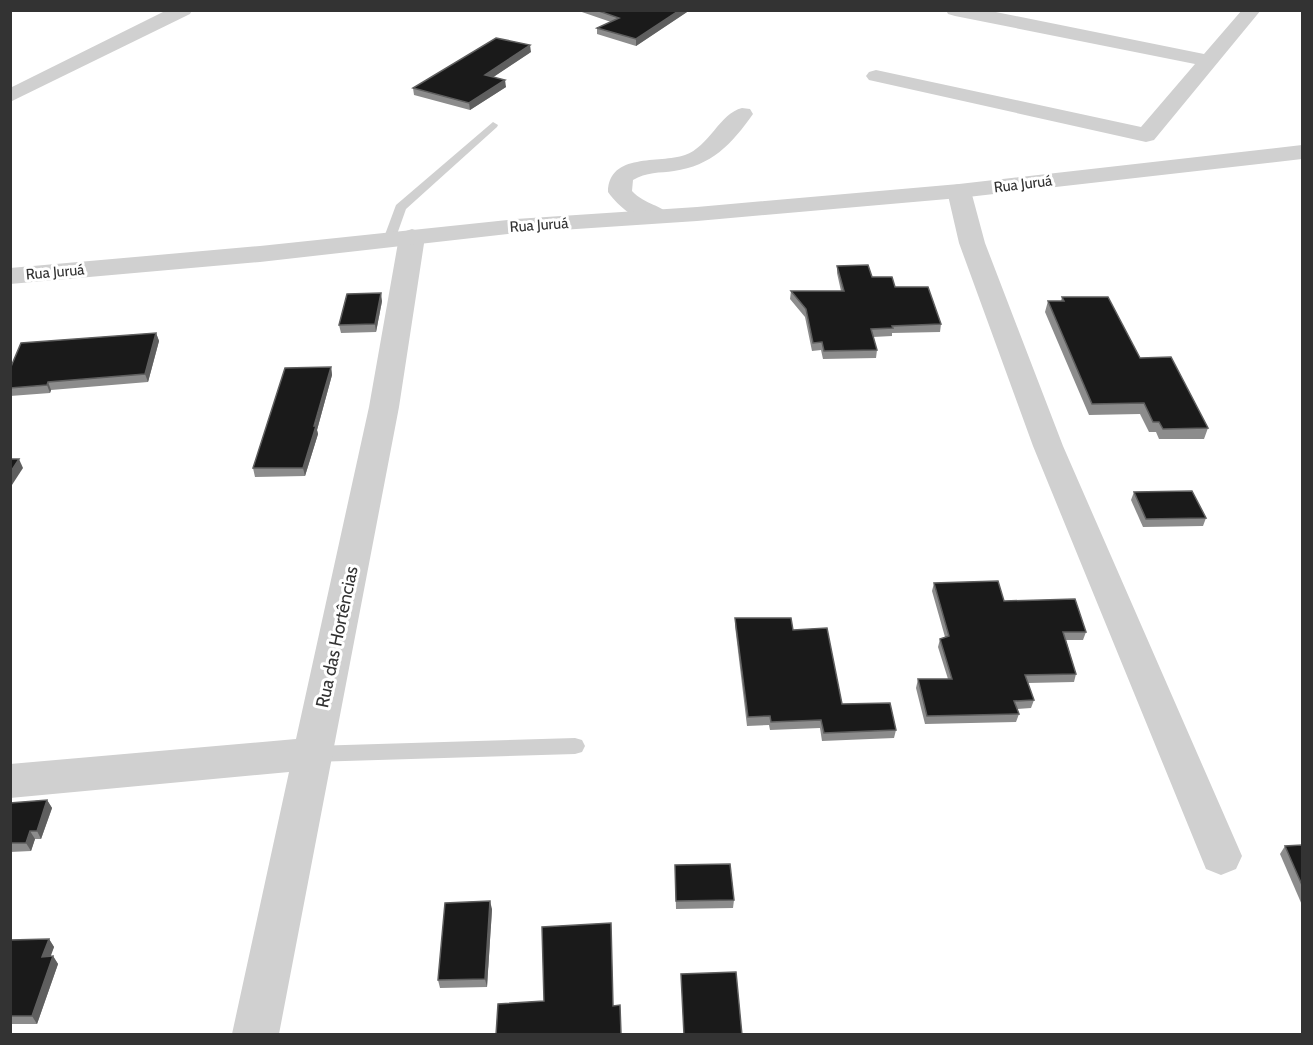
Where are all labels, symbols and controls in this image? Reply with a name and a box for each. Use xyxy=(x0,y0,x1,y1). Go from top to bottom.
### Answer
street label: Rua Juruá xyxy=(993,171,1054,197)
street label: Rua Juruá xyxy=(509,214,570,236)
street label: Rua Juruá xyxy=(25,260,86,284)
street label: Rua das Hortências xyxy=(311,564,363,710)

